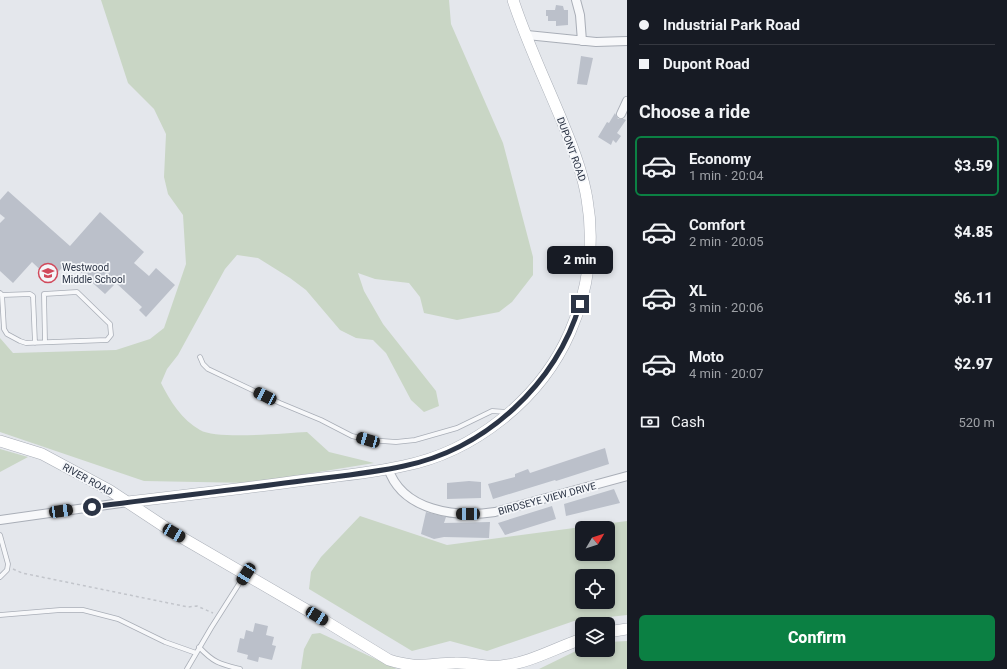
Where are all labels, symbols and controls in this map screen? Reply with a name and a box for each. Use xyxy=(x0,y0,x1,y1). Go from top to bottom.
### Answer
text: Industrial Park Road xyxy=(663,16,800,34)
text: Dupont Road xyxy=(663,55,750,73)
text: Choose a ride xyxy=(639,101,750,122)
street label: DUPONT ROAD xyxy=(555,116,588,183)
icon: car xyxy=(641,148,677,184)
text: Economy xyxy=(689,150,751,168)
text: $3.59 xyxy=(954,157,993,175)
text: 1 min · 20:04 xyxy=(689,168,764,183)
icon: car xyxy=(641,214,677,250)
text: Comfort xyxy=(689,216,745,234)
text: $4.85 xyxy=(954,223,993,241)
text: 2 min · 20:05 xyxy=(689,234,764,249)
callout: 2 min xyxy=(547,246,613,274)
text: 2 min xyxy=(564,252,596,267)
school or university icon: Westwood Middle School xyxy=(37,262,59,284)
place label: Westwood Middle School xyxy=(62,262,125,285)
icon: car xyxy=(641,280,677,316)
text: XL xyxy=(689,282,707,300)
text: $6.11 xyxy=(954,289,993,307)
route end xyxy=(571,295,589,313)
text: 3 min · 20:06 xyxy=(689,300,764,315)
icon: car xyxy=(641,346,677,382)
text: Moto xyxy=(689,348,724,366)
text: $2.97 xyxy=(954,355,993,373)
text: 4 min · 20:07 xyxy=(689,366,764,381)
car xyxy=(252,385,278,407)
icon: cash xyxy=(639,411,661,433)
text: Cash xyxy=(671,413,705,431)
text: 520 m xyxy=(958,415,995,430)
car xyxy=(355,431,381,449)
street label: RIVER ROAD xyxy=(61,461,115,498)
street label: BIRDSEYE VIEW DRIVE xyxy=(497,480,598,517)
route start xyxy=(83,498,101,516)
car xyxy=(48,503,74,519)
car xyxy=(456,508,480,520)
north arrow xyxy=(575,521,615,561)
map controls xyxy=(575,521,615,657)
car xyxy=(161,522,187,544)
car xyxy=(234,561,258,587)
button: locate xyxy=(575,569,615,609)
car xyxy=(304,605,330,627)
button: Confirm xyxy=(639,615,995,661)
button: layers xyxy=(575,617,615,657)

